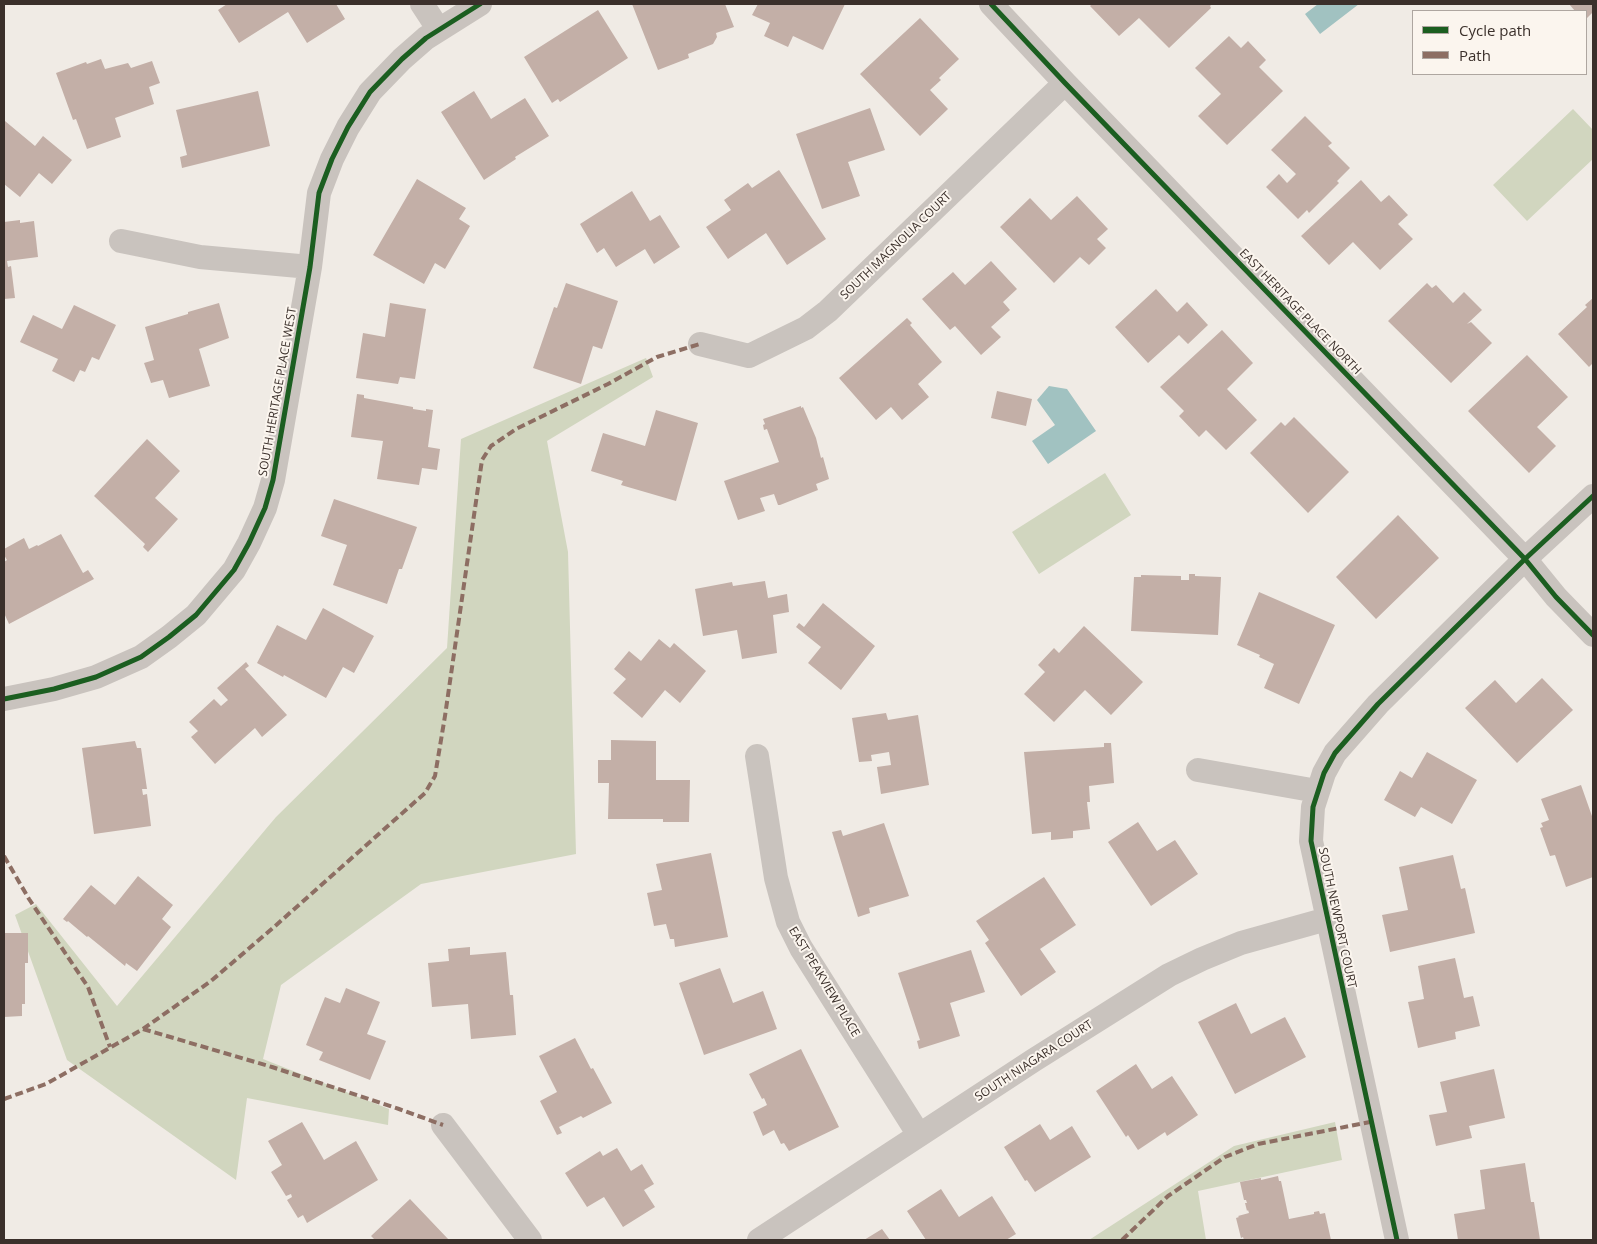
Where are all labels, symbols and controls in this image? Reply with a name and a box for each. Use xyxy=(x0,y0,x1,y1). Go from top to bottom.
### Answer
legend xyxy=(1412,10,1587,75)
text: Cycle path xyxy=(1459,20,1531,40)
text: Path xyxy=(1459,45,1491,65)
street label: SOUTH MAGNOLIA COURT xyxy=(838,189,954,303)
street label: EAST HERITAGE PLACE NORTH xyxy=(1236,246,1364,378)
street label: SOUTH HERITAGE PLACE WEST xyxy=(256,306,300,478)
street label: SOUTH NEWPORT COURT xyxy=(1315,846,1359,990)
street label: EAST PEAKVIEW PLACE xyxy=(785,924,863,1040)
street label: SOUTH NIAGARA COURT xyxy=(973,1018,1095,1104)

